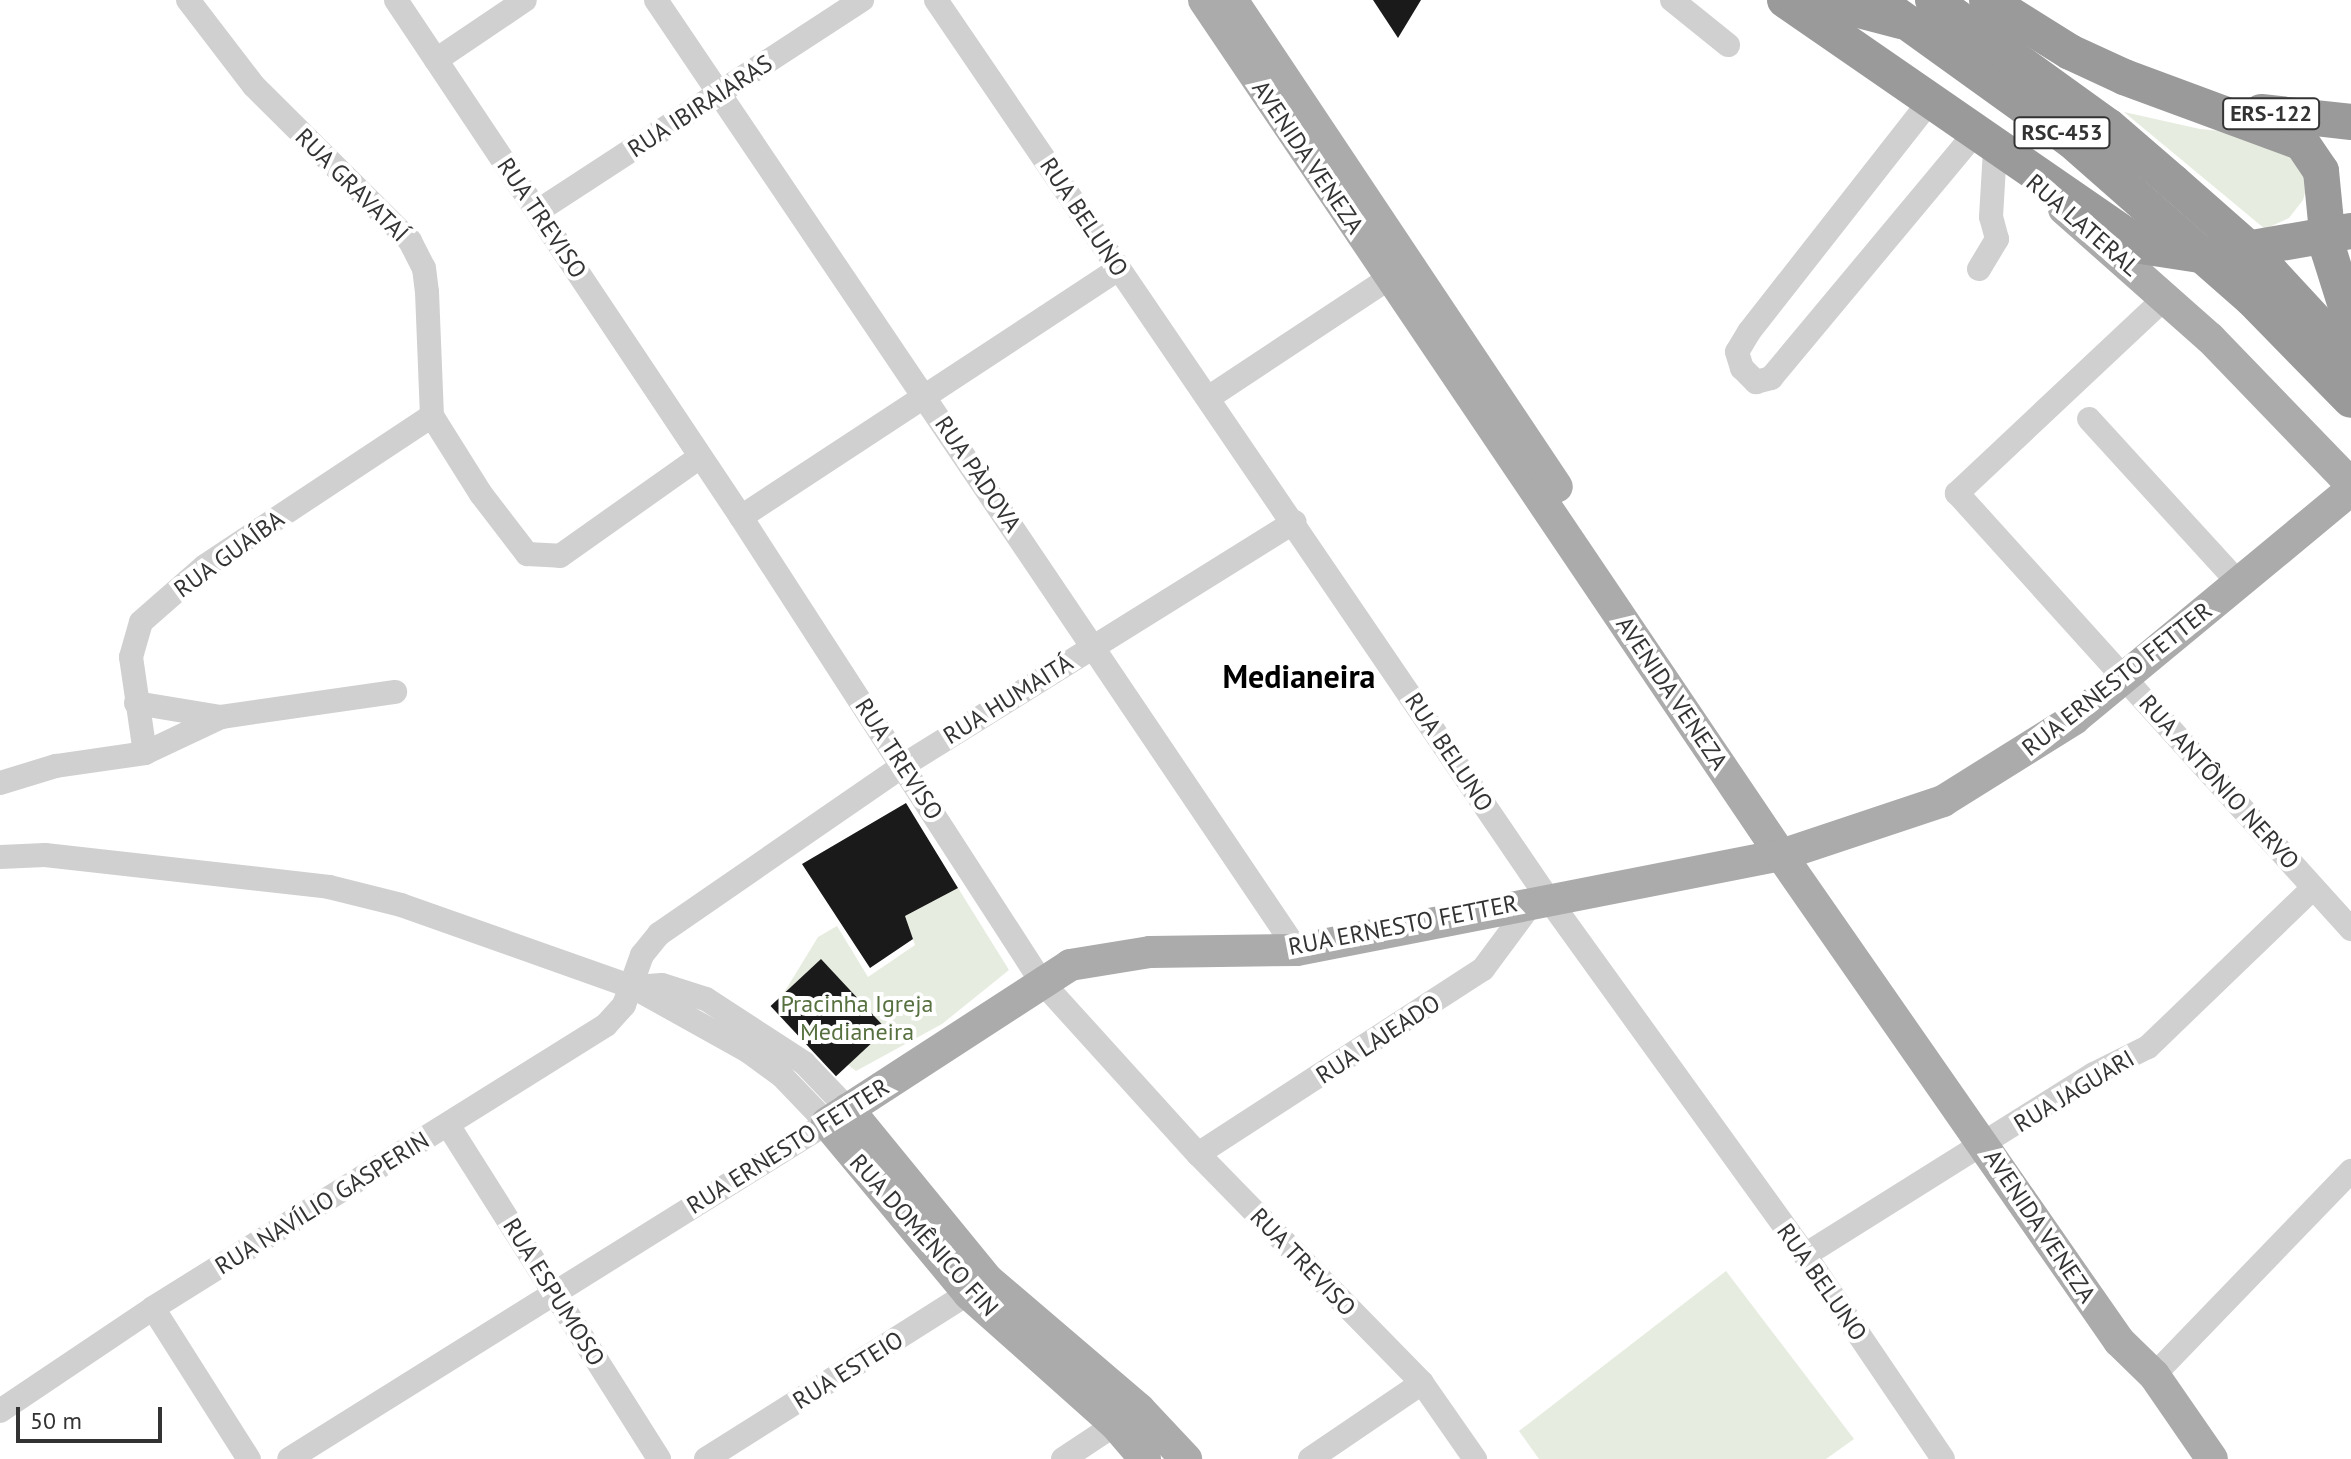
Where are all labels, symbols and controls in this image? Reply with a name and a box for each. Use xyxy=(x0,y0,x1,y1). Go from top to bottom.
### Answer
street label: RUA IBIRAIARAS xyxy=(622,48,778,164)
street label: AVENIDA VENEZA xyxy=(1246,74,1370,240)
road number: ERS-122 xyxy=(2221,96,2321,132)
road number: RSC-453 xyxy=(2012,115,2112,151)
street label: RUA GRAVATAÍ xyxy=(289,122,415,248)
street label: RUA TREVISO xyxy=(491,152,593,284)
street label: RUA BELUNO xyxy=(1034,152,1134,282)
street label: RUA LATERAL xyxy=(2020,168,2146,282)
street label: RUA PÀDOVA xyxy=(928,410,1028,538)
street label: RUA GUAÍBA xyxy=(168,504,290,604)
street label: RUA ERNESTO FETTER xyxy=(2016,596,2218,762)
street label: AVENIDA VENEZA xyxy=(1610,610,1734,776)
street label: RUA HUMAITÁ xyxy=(938,648,1078,750)
district label: Medianeira xyxy=(1223,657,1375,695)
street label: RUA BELUNO xyxy=(1399,687,1499,817)
street label: RUA ANTÔNIO NERVO xyxy=(2132,688,2306,876)
street label: RUA TREVISO xyxy=(849,692,949,826)
street label: RUA ERNESTO FETTER xyxy=(1285,889,1521,961)
street label: RUA LAJEADO xyxy=(1310,988,1446,1090)
park label: Pracinha Igreja Medianeira xyxy=(781,990,933,1046)
street label: RUA JAGUARI xyxy=(2008,1044,2140,1138)
street label: RUA ERNESTO FETTER xyxy=(681,1072,895,1220)
street label: RUA NAVÍLIO GASPERIN xyxy=(209,1125,435,1281)
street label: AVENIDA VENEZA xyxy=(1978,1143,2102,1309)
street label: RUA DOMÊNICO FIN xyxy=(843,1148,1005,1322)
street label: RUA TREVISO xyxy=(1244,1201,1362,1323)
street label: RUA ESPUMOSO xyxy=(497,1212,611,1372)
street label: RUA BELUNO xyxy=(1771,1217,1873,1347)
street label: RUA ESTEIO xyxy=(787,1325,909,1415)
scale bar xyxy=(20,1391,166,1441)
text: 50 m xyxy=(30,1405,82,1436)

